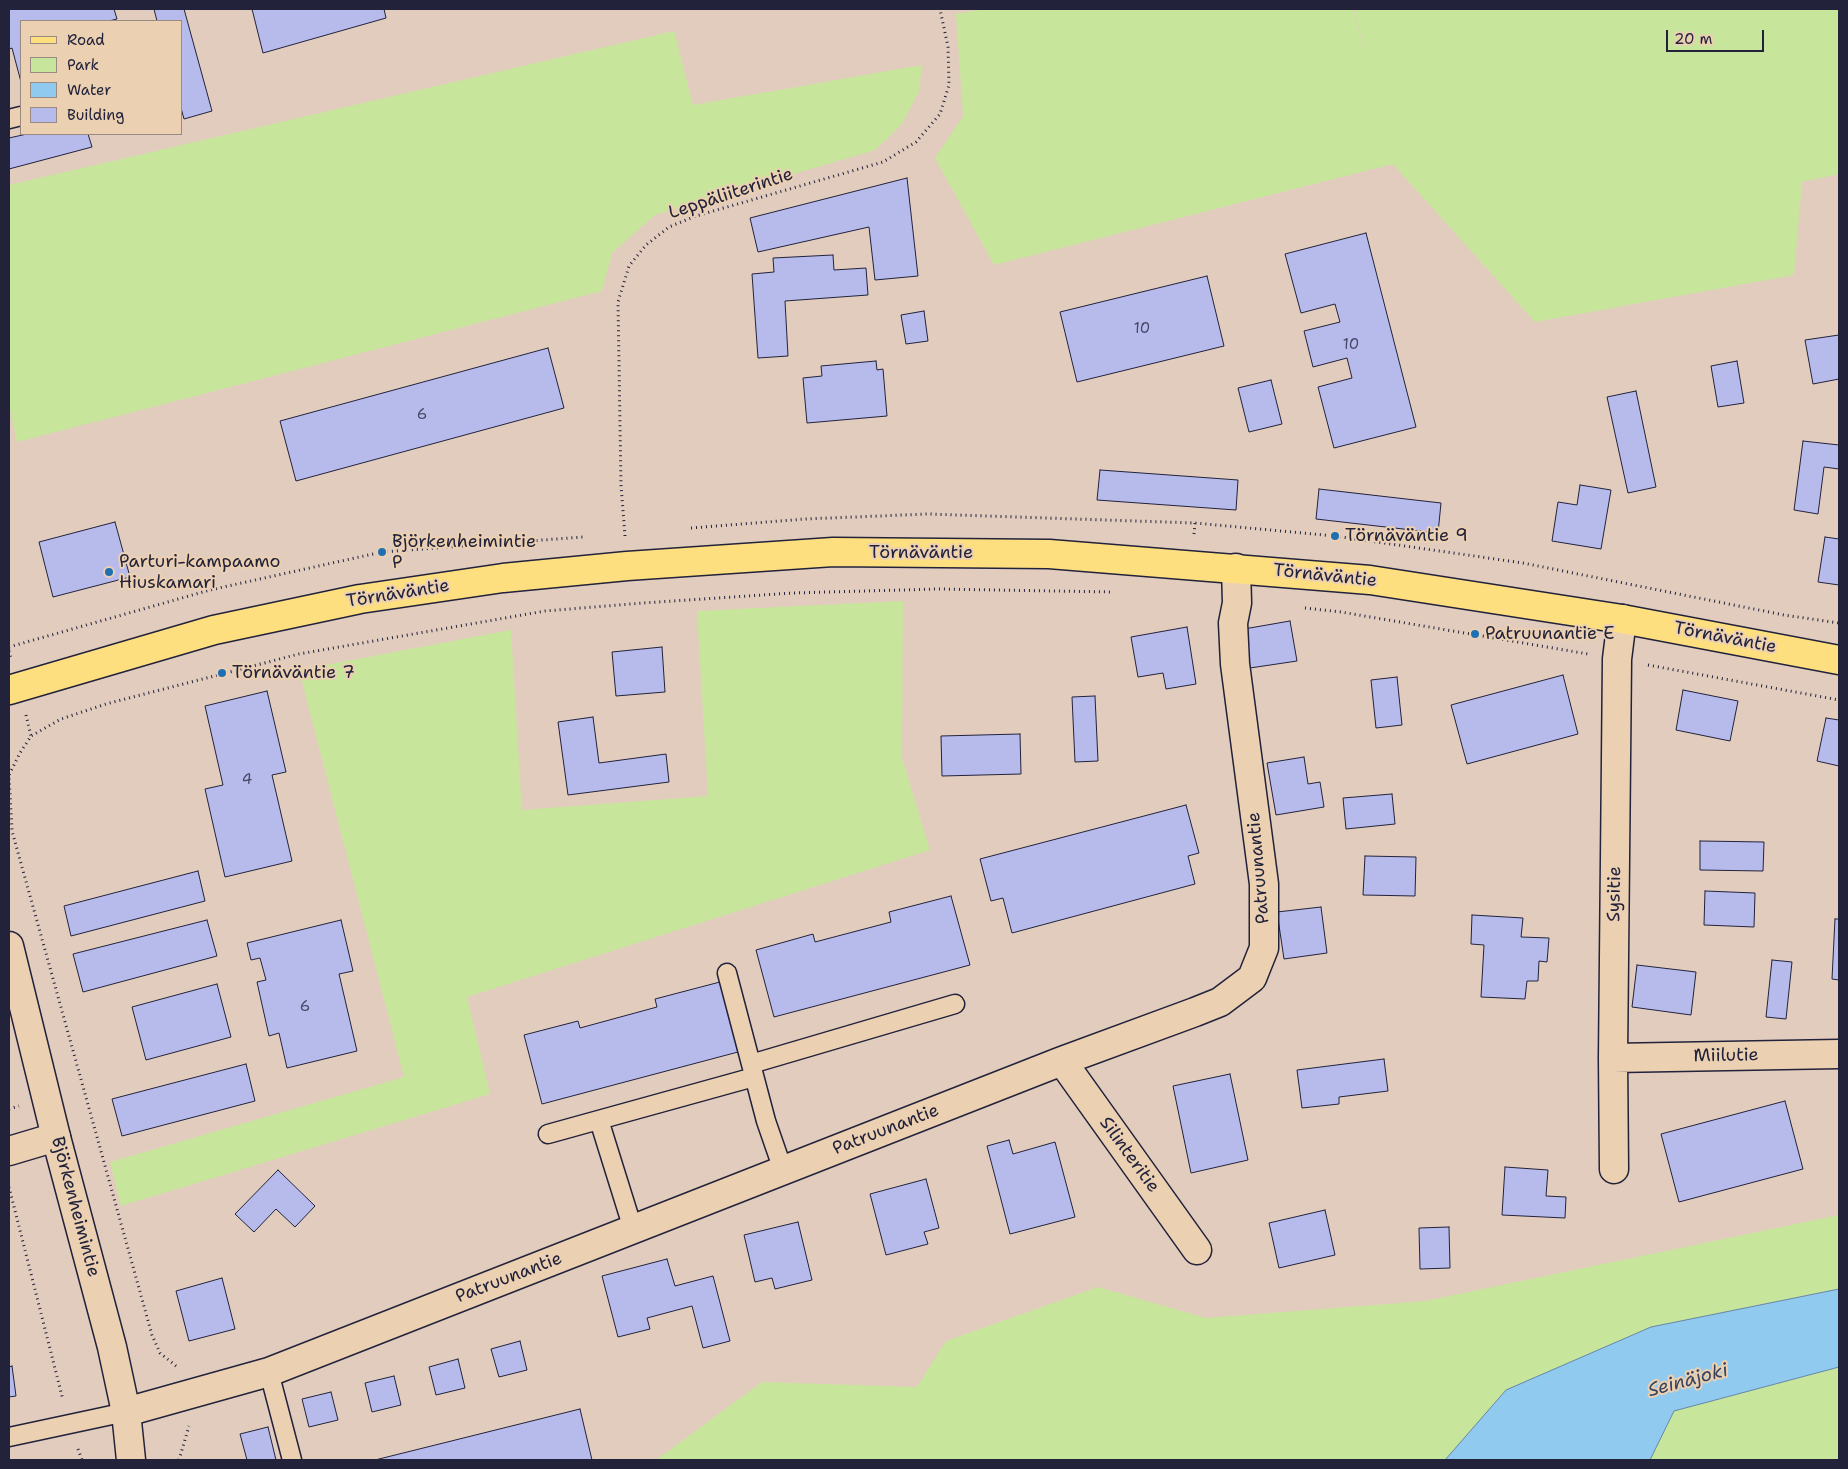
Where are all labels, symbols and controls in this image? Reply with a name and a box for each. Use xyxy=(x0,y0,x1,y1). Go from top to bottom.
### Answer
legend xyxy=(20,20,182,135)
scale bar xyxy=(1668,20,1766,52)
text: 20 m xyxy=(1674,29,1713,49)
text: Road xyxy=(67,30,105,50)
text: Park xyxy=(67,55,99,75)
text: Water xyxy=(67,80,111,100)
text: Building xyxy=(67,105,124,125)
street label: Leppäliiterintie xyxy=(666,164,796,224)
house number: 10 xyxy=(1134,320,1150,338)
house number: 10 xyxy=(1343,336,1359,354)
house number: 6 xyxy=(417,406,427,424)
place label: Törnäväntie 9 xyxy=(1345,525,1468,547)
marker: Törnäväntie 9 xyxy=(1329,530,1341,542)
place label: Björkenheimintie P xyxy=(392,531,536,574)
street label: Törnäväntie xyxy=(869,542,973,564)
marker: Björkenheimintie P xyxy=(376,546,388,558)
place label: Parturi-kampaamo Hiuskamari xyxy=(119,551,280,594)
street label: Törnäväntie xyxy=(1272,560,1378,592)
marker: Parturi-kampaamo Hiuskamari xyxy=(103,566,115,578)
street label: Törnäväntie xyxy=(345,575,451,613)
street label: Törnäväntie xyxy=(1672,617,1778,659)
place label: Patruunantie E xyxy=(1485,623,1615,645)
marker: Patruunantie E xyxy=(1469,628,1481,640)
place label: Törnäväntie 7 xyxy=(232,662,355,684)
marker: Törnäväntie 7 xyxy=(216,667,228,679)
house number: 4 xyxy=(242,771,252,789)
street label: Patruunantie xyxy=(1243,811,1275,925)
street label: Sysitie xyxy=(1604,866,1626,922)
house number: 6 xyxy=(300,998,310,1016)
street label: Miilutie xyxy=(1693,1045,1759,1067)
street label: Patruunantie xyxy=(830,1100,942,1160)
street label: Silinteritie xyxy=(1094,1113,1164,1197)
street label: Björkenheimintie xyxy=(46,1135,104,1279)
street label: Patruunantie xyxy=(453,1248,565,1308)
water label: Seinäjoki xyxy=(1645,1359,1731,1403)

